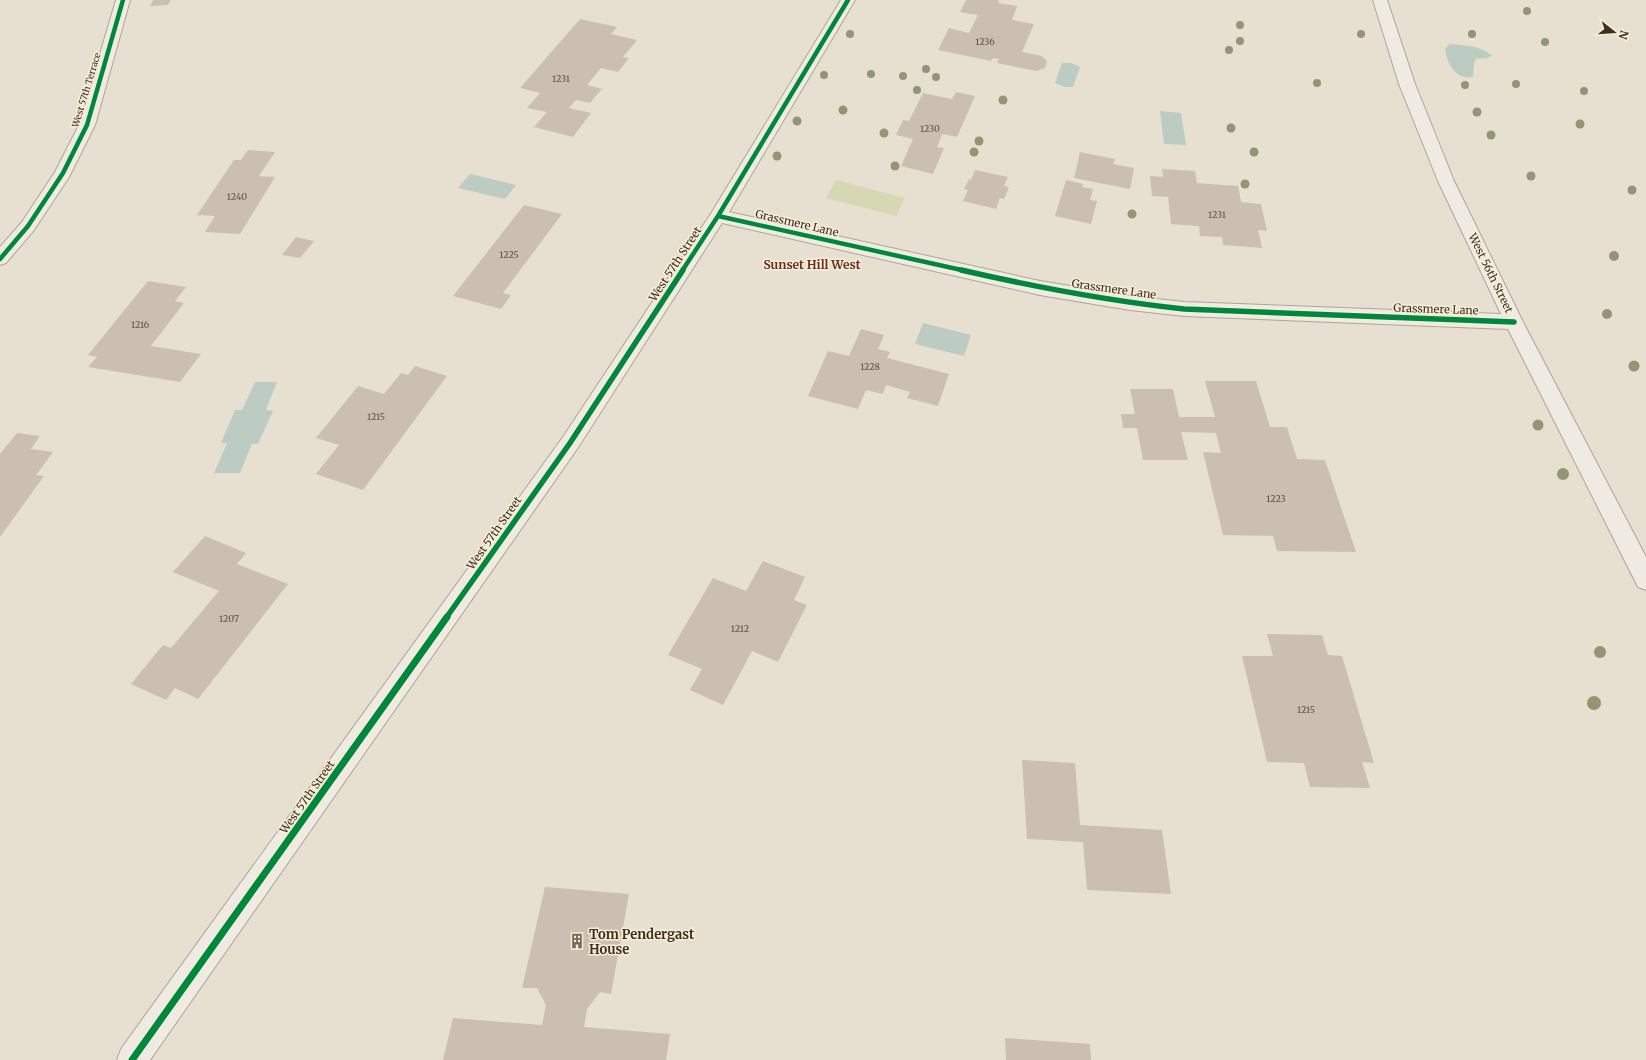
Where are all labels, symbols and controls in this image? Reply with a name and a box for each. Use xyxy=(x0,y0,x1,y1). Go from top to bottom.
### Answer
north arrow xyxy=(1594,12,1634,52)
text: N xyxy=(1616,29,1632,41)
house number: 1236 xyxy=(975,36,995,47)
street label: West 57th Terrace xyxy=(69,51,103,130)
house number: 1231 xyxy=(552,73,570,84)
house number: 1230 xyxy=(920,123,940,134)
house number: 1240 xyxy=(227,191,247,202)
street label: Grassmere Lane xyxy=(754,207,840,239)
house number: 1231 xyxy=(1208,209,1226,220)
street label: West 57th Street xyxy=(645,223,705,305)
street label: West 56th Street xyxy=(1465,230,1517,316)
house number: 1225 xyxy=(499,249,519,260)
district label: Sunset Hill West xyxy=(764,257,861,272)
street label: Grassmere Lane xyxy=(1071,276,1157,302)
street label: Grassmere Lane xyxy=(1393,301,1479,317)
house number: 1216 xyxy=(131,319,150,330)
house number: 1228 xyxy=(860,361,880,372)
house number: 1215 xyxy=(367,411,385,422)
street label: West 57th Street xyxy=(463,493,525,573)
house number: 1223 xyxy=(1266,493,1286,504)
house number: 1207 xyxy=(219,613,239,624)
house number: 1212 xyxy=(731,623,749,634)
house number: 1215 xyxy=(1297,704,1315,715)
street label: West 57th Street xyxy=(276,757,338,837)
place label: Tom Pendergast House xyxy=(589,926,695,958)
building icon: Tom Pendergast House xyxy=(568,932,586,950)

